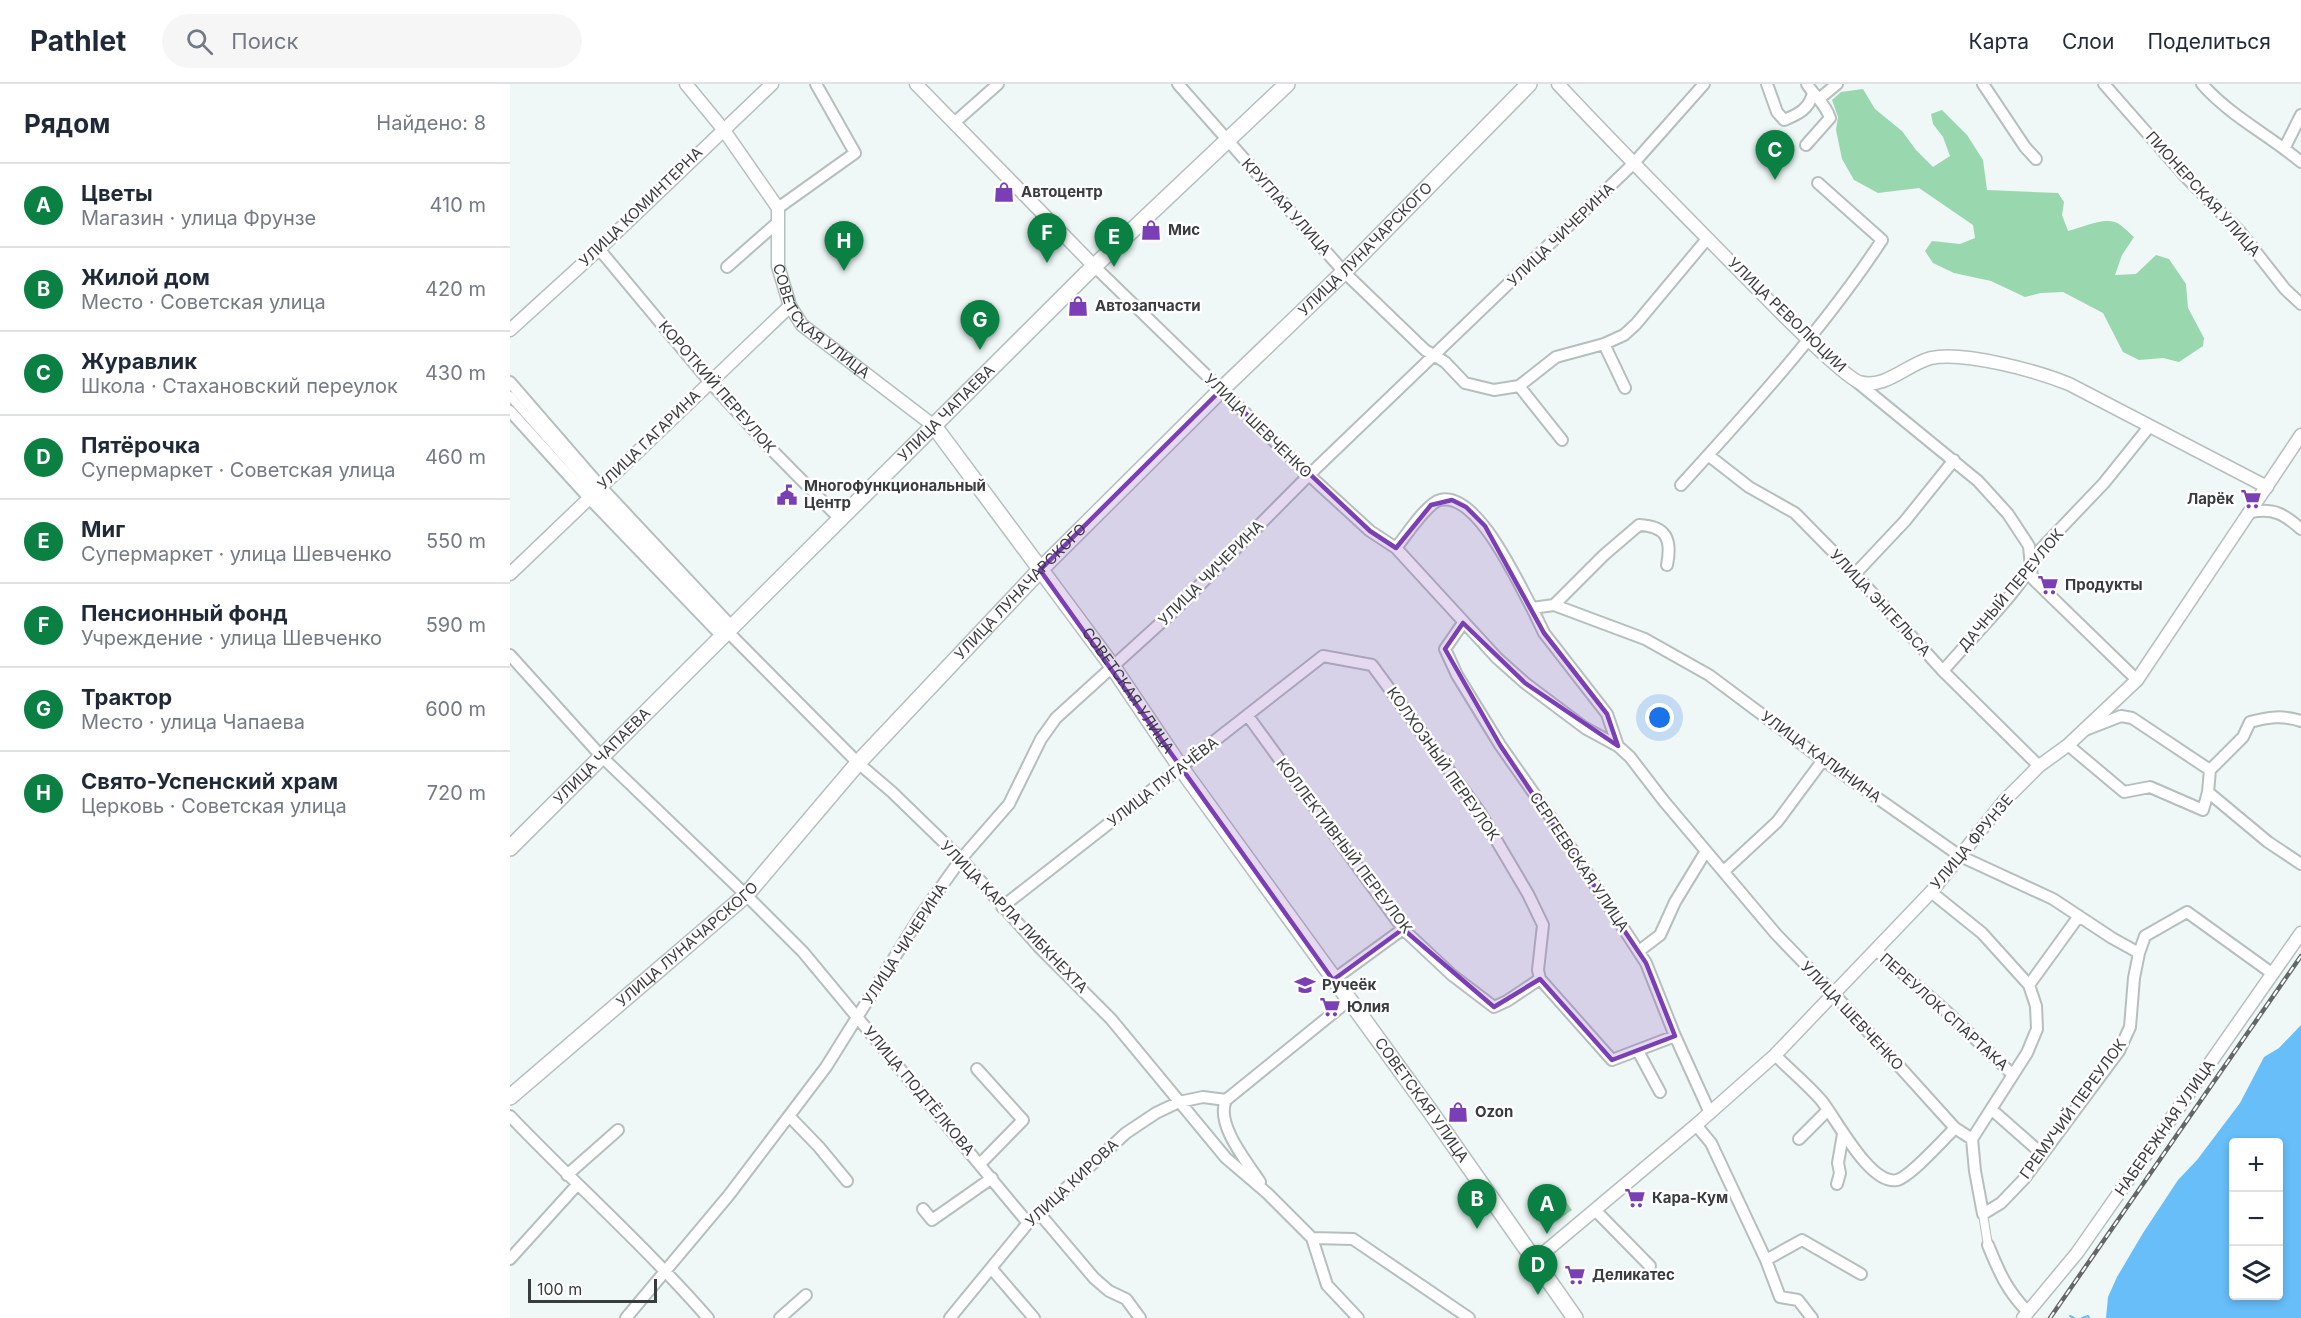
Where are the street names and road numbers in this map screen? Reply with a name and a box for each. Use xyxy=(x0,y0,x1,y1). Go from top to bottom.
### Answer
street label: ПИОНЕРСКАЯ УЛИЦА xyxy=(2142,127,2265,260)
street label: УЛИЦА КОМИНТЕРНА xyxy=(575,143,706,270)
street label: КРУГЛАЯ УЛИЦА xyxy=(1238,154,1335,259)
street label: УЛИЦА ЛУНАЧАРСКОГО xyxy=(1294,178,1436,320)
street label: УЛИЦА ЧИЧЕРИНА xyxy=(1503,179,1618,290)
street label: УЛИЦА РЕВОЛЮЦИИ xyxy=(1724,253,1850,376)
street label: СОВЕТСКАЯ УЛИЦА xyxy=(769,261,874,382)
street label: КОРОТКИЙ ПЕРЕУЛОК xyxy=(655,317,780,457)
street label: УЛИЦА ЧАПАЕВА xyxy=(894,361,998,465)
street label: УЛИЦА ШЕВЧЕНКО xyxy=(1201,369,1316,482)
street label: УЛИЦА ГАГАРИНА xyxy=(593,386,704,493)
street label: УЛИЦА ЧИЧЕРИНА xyxy=(1154,516,1267,629)
street label: УЛИЦА ЛУНАЧАРСКОГО xyxy=(950,519,1090,663)
street label: ДАЧНЫЙ ПЕРЕУЛОК xyxy=(1954,525,2067,655)
street label: УЛИЦА ЭНГЕЛЬСА xyxy=(1826,545,1935,660)
street label: СОВЕТСКАЯ УЛИЦА xyxy=(1078,624,1178,757)
street label: КОЛХОЗНЫЙ ПЕРЕУЛОК xyxy=(1383,683,1504,844)
street label: УЛИЦА ЧАПАЕВА xyxy=(549,704,654,808)
street label: УЛИЦА КАЛИНИНА xyxy=(1757,707,1885,807)
street label: УЛИЦА ПУГАЧЁВА xyxy=(1104,732,1222,831)
street label: КОЛЛЕКТИВНЫЙ ПЕРЕУЛОК xyxy=(1272,754,1416,937)
street label: СЕРГЕЕВСКАЯ УЛИЦА xyxy=(1526,788,1633,935)
street label: УЛИЦА ФРУНЗЕ xyxy=(1926,790,2017,893)
street label: УЛИЦА КАРЛА ЛИБКНЕХТА xyxy=(937,837,1092,997)
street label: УЛИЦА ЛУНАЧАРСКОГО xyxy=(612,878,762,1011)
street label: УЛИЦА ЧИЧЕРИНА xyxy=(858,879,951,1008)
street label: ПЕРЕУЛОК СПАРТАКА xyxy=(1876,949,2013,1074)
street label: УЛИЦА ШЕВЧЕНКО xyxy=(1797,957,1908,1074)
street label: УЛИЦА ПОДТЁЛКОВА xyxy=(860,1022,979,1159)
street label: СОВЕТСКАЯ УЛИЦА xyxy=(1371,1034,1473,1166)
street label: ГРЕМУЧИЙ ПЕРЕУЛОК xyxy=(2015,1035,2130,1182)
street label: НАБЕРЕЖНАЯ УЛИЦА xyxy=(2110,1056,2219,1199)
street label: УЛИЦА КИРОВА xyxy=(1021,1135,1122,1230)

